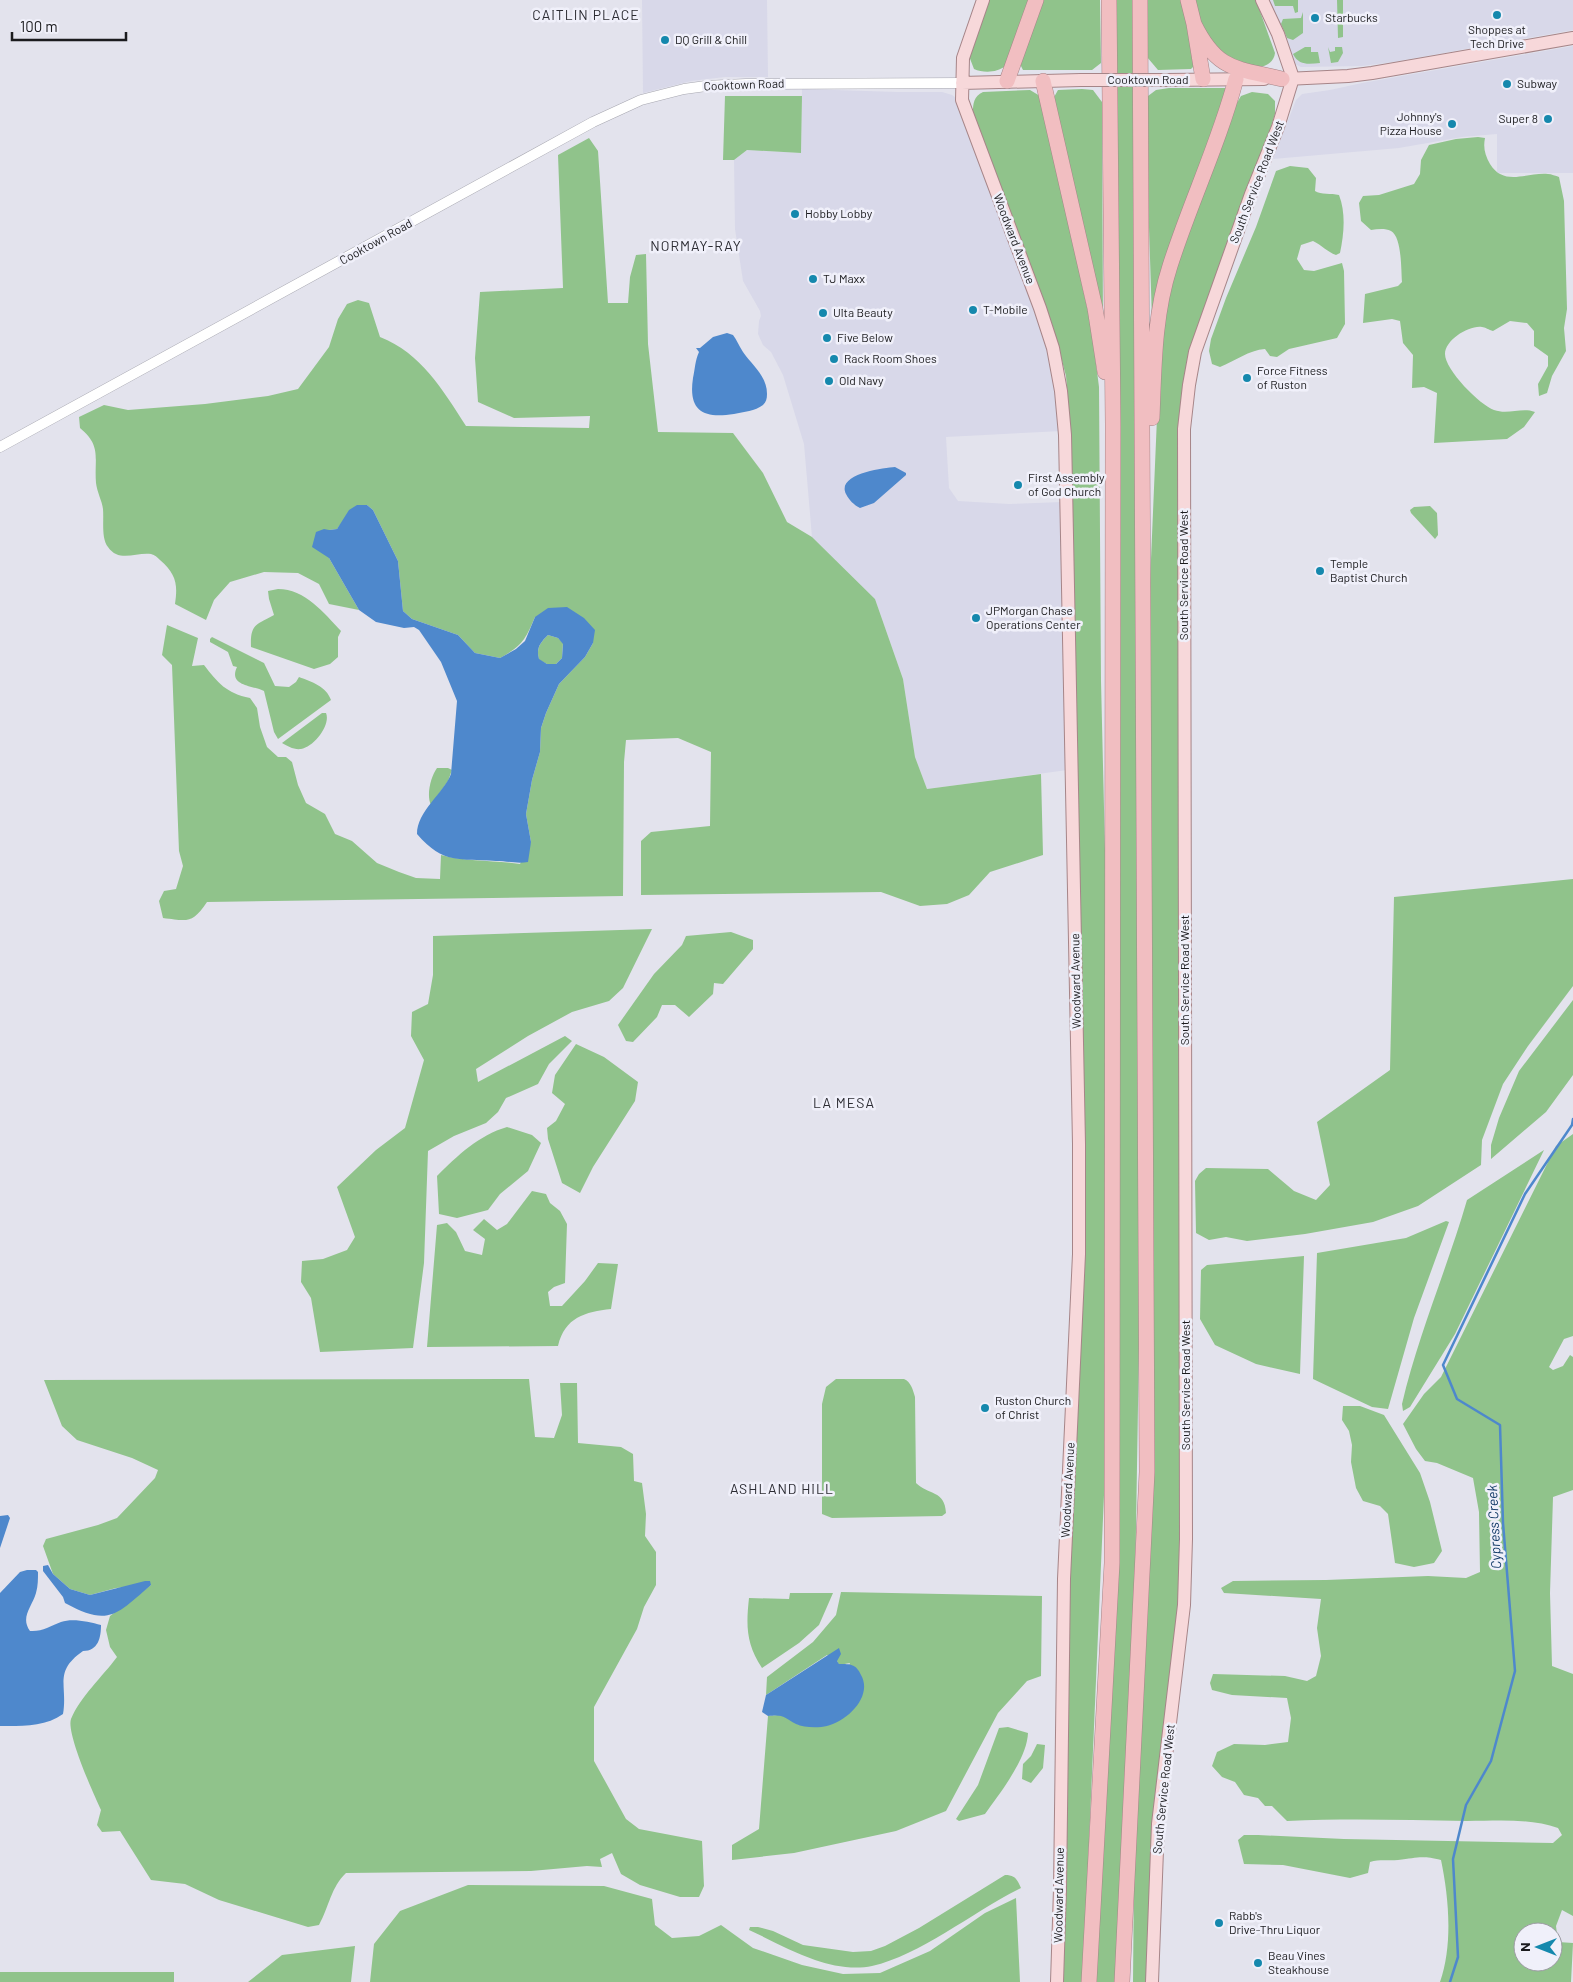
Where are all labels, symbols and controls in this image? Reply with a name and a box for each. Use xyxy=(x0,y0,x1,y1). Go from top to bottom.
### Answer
district label: CAITLIN PLACE xyxy=(532,6,640,23)
marker: Shoppes at Tech Drive xyxy=(1491,9,1503,21)
scale bar xyxy=(12,10,126,42)
place label: Starbucks xyxy=(1325,10,1378,24)
marker: Starbucks xyxy=(1309,12,1321,24)
text: 100 m xyxy=(20,17,58,35)
place label: Shoppes at Tech Drive xyxy=(1468,22,1526,50)
place label: DQ Grill & Chill xyxy=(675,32,747,46)
marker: DQ Grill & Chill xyxy=(659,34,671,46)
street label: Cooktown Road xyxy=(1108,72,1188,86)
street label: Cooktown Road xyxy=(703,76,785,92)
place label: Subway xyxy=(1517,76,1557,90)
marker: Subway xyxy=(1501,78,1513,90)
place label: Johnny's Pizza House xyxy=(1380,109,1442,137)
place label: Super 8 xyxy=(1499,111,1538,125)
marker: Super 8 xyxy=(1542,113,1554,125)
street label: South Service Road West xyxy=(1226,118,1286,245)
marker: Johnny's Pizza House xyxy=(1446,118,1458,130)
street label: Woodward Avenue xyxy=(991,191,1039,286)
place label: Hobby Lobby xyxy=(805,206,873,220)
marker: Hobby Lobby xyxy=(789,208,801,220)
street label: Cooktown Road xyxy=(337,215,414,267)
district label: NORMAY-RAY xyxy=(650,237,742,254)
place label: TJ Maxx xyxy=(823,271,865,285)
marker: TJ Maxx xyxy=(807,273,819,285)
place label: T-Mobile xyxy=(983,302,1028,316)
marker: T-Mobile xyxy=(967,304,979,316)
place label: Ulta Beauty xyxy=(833,305,893,319)
marker: Ulta Beauty xyxy=(817,307,829,319)
place label: Five Below xyxy=(837,330,893,344)
marker: Five Below xyxy=(821,332,833,344)
place label: Rack Room Shoes xyxy=(844,351,937,365)
marker: Rack Room Shoes xyxy=(828,353,840,365)
place label: Force Fitness of Ruston xyxy=(1257,363,1328,391)
marker: Force Fitness of Ruston xyxy=(1241,372,1253,384)
place label: Old Navy xyxy=(839,373,884,387)
marker: Old Navy xyxy=(823,375,835,387)
place label: First Assembly of God Church xyxy=(1028,470,1105,498)
marker: First Assembly of God Church xyxy=(1012,479,1024,491)
street label: South Service Road West xyxy=(1176,510,1190,640)
place label: Temple Baptist Church xyxy=(1330,556,1407,584)
marker: Temple Baptist Church xyxy=(1314,565,1326,577)
place label: JPMorgan Chase Operations Center xyxy=(986,603,1081,631)
marker: JPMorgan Chase Operations Center xyxy=(970,612,982,624)
street label: South Service Road West xyxy=(1177,915,1191,1045)
street label: Woodward Avenue xyxy=(1067,933,1083,1029)
district label: LA MESA xyxy=(813,1094,875,1111)
street label: South Service Road West xyxy=(1178,1320,1192,1450)
place label: Ruston Church of Christ xyxy=(995,1393,1071,1421)
marker: Ruston Church of Christ xyxy=(979,1402,991,1414)
street label: Woodward Avenue xyxy=(1058,1442,1076,1538)
district label: ASHLAND HILL xyxy=(730,1480,834,1497)
water label: Cypress Creek xyxy=(1483,1484,1504,1569)
street label: South Service Road West xyxy=(1149,1723,1177,1854)
street label: Woodward Avenue xyxy=(1050,1847,1066,1943)
place label: Rabb's Drive-Thru Liquor xyxy=(1229,1908,1321,1936)
marker: Rabb's Drive-Thru Liquor xyxy=(1213,1917,1225,1929)
north arrow xyxy=(1513,1922,1563,1972)
text: N xyxy=(1516,1942,1533,1952)
place label: Beau Vines Steakhouse xyxy=(1268,1948,1329,1976)
marker: Beau Vines Steakhouse xyxy=(1252,1957,1264,1969)

